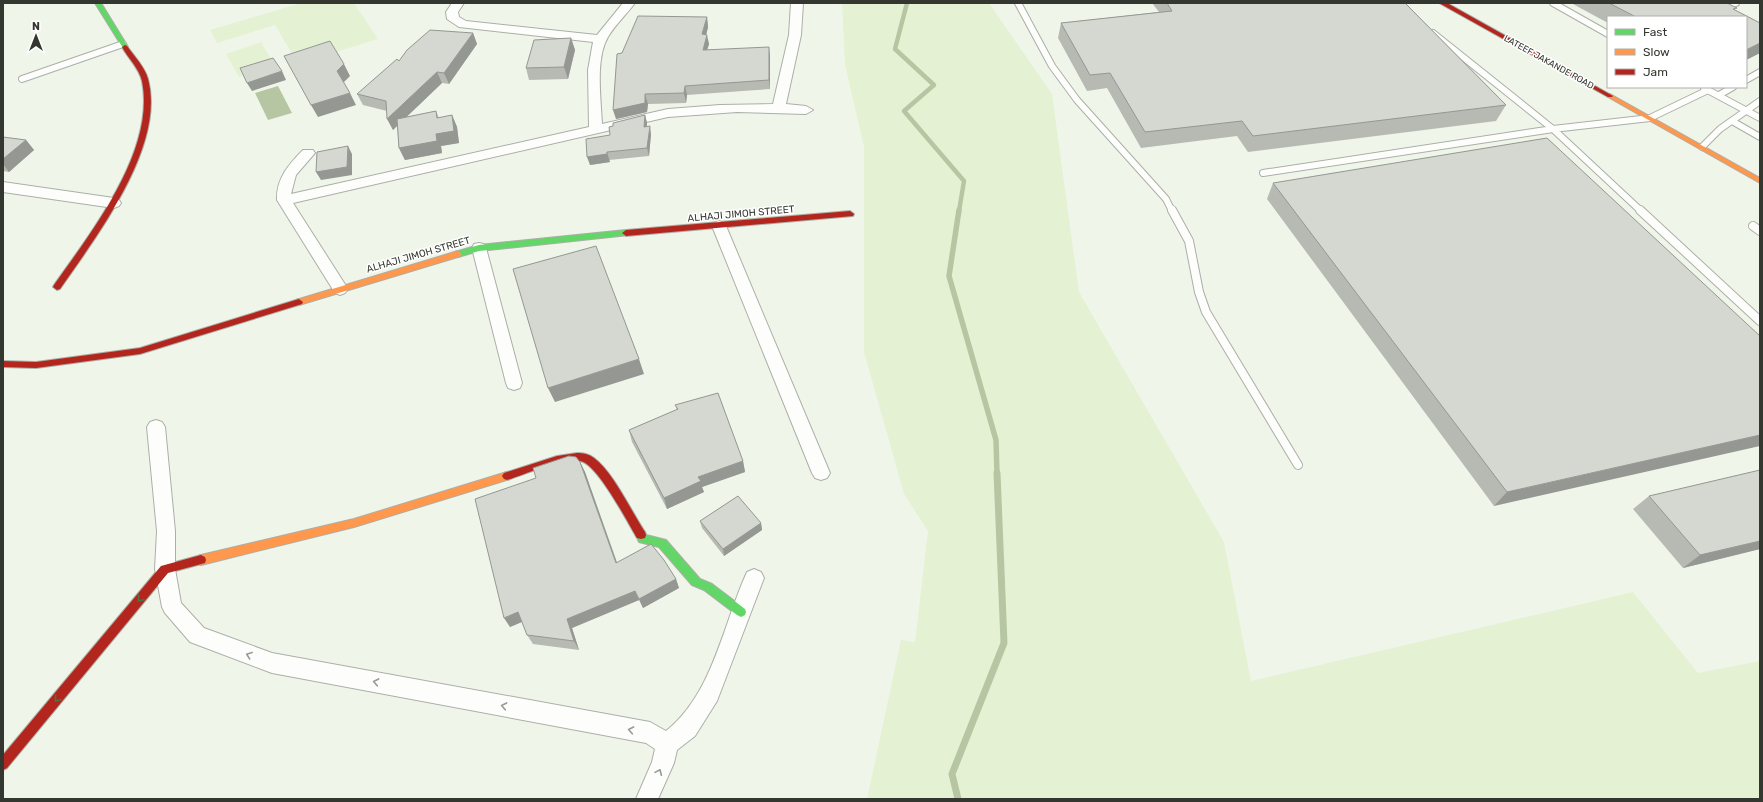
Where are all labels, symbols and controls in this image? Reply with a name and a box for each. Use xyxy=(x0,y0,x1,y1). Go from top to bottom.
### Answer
north arrow xyxy=(16,16,56,56)
legend xyxy=(1607,16,1747,88)
text: N xyxy=(32,20,40,33)
text: Fast xyxy=(1643,25,1667,39)
street label: LATEEF JAKANDE ROAD xyxy=(1502,33,1596,91)
text: Slow xyxy=(1643,45,1670,59)
text: Jam xyxy=(1643,65,1668,79)
street label: ALHAJI JIMOH STREET xyxy=(687,203,795,225)
street label: ALHAJI JIMOH STREET xyxy=(365,234,472,276)
one-way arrow xyxy=(138,595,145,602)
one-way arrow xyxy=(246,651,253,659)
one-way arrow xyxy=(373,679,379,687)
one-way arrow xyxy=(55,695,62,702)
one-way arrow xyxy=(500,703,507,711)
one-way arrow xyxy=(628,726,635,735)
one-way arrow xyxy=(654,769,662,777)

